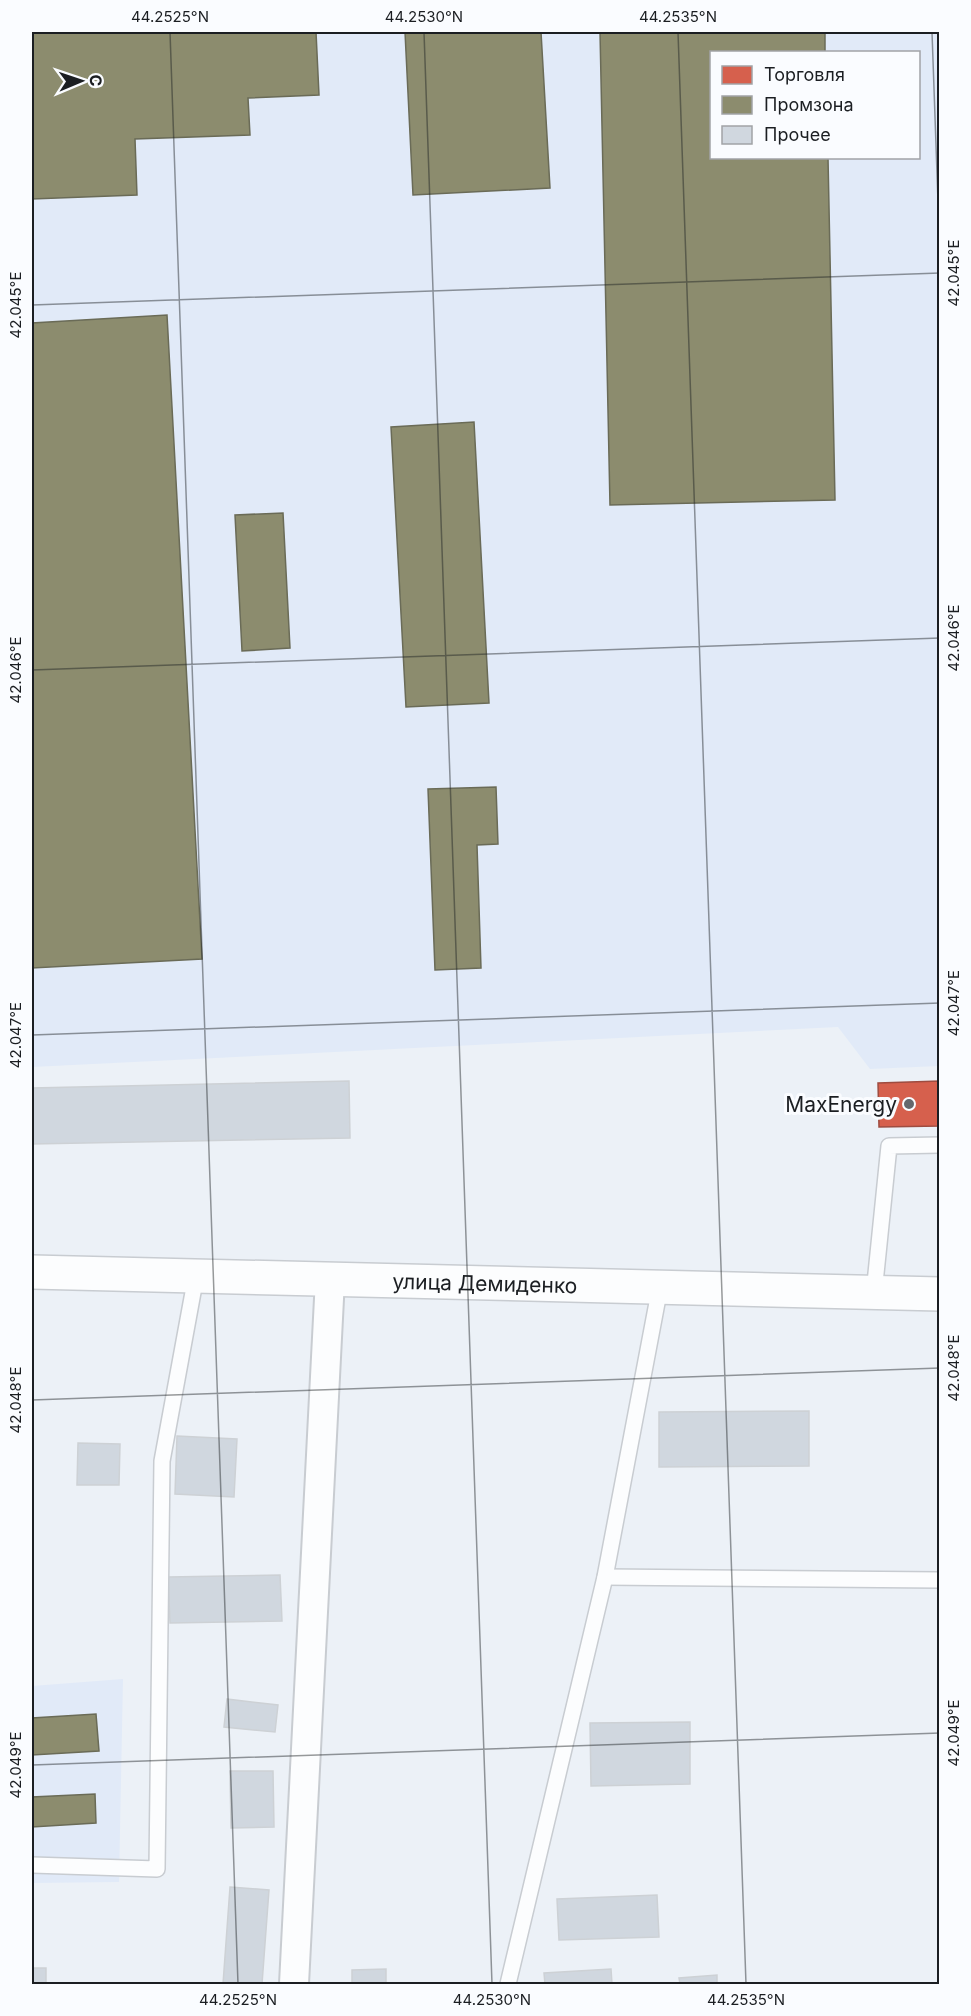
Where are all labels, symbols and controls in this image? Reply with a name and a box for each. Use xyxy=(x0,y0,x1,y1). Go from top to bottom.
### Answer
text: 44.2525°N xyxy=(131,7,209,26)
text: 44.2530°N xyxy=(385,7,463,26)
text: 44.2535°N xyxy=(639,7,717,26)
north arrow xyxy=(51,51,111,111)
legend xyxy=(710,51,920,159)
text: Торговля xyxy=(764,64,845,85)
text: С xyxy=(86,74,106,87)
text: Промзона xyxy=(764,94,854,115)
text: Прочее xyxy=(764,124,831,145)
text: 42.045°E xyxy=(944,240,963,306)
text: 42.045°E xyxy=(6,272,25,338)
text: 42.046°E xyxy=(944,604,963,672)
text: 42.046°E xyxy=(6,636,25,704)
text: 42.047°E xyxy=(944,970,963,1036)
text: 42.047°E xyxy=(6,1002,25,1068)
place label: MaxEnergy xyxy=(785,1092,897,1117)
marker: MaxEnergy xyxy=(902,1097,916,1111)
street label: улица Демиденко xyxy=(392,1268,578,1298)
text: 42.048°E xyxy=(944,1335,963,1401)
text: 42.048°E xyxy=(6,1367,25,1433)
text: 42.049°E xyxy=(944,1699,963,1767)
text: 42.049°E xyxy=(6,1731,25,1799)
text: 44.2525°N xyxy=(199,1990,277,2009)
text: 44.2530°N xyxy=(453,1990,531,2009)
text: 44.2535°N xyxy=(707,1990,785,2009)

